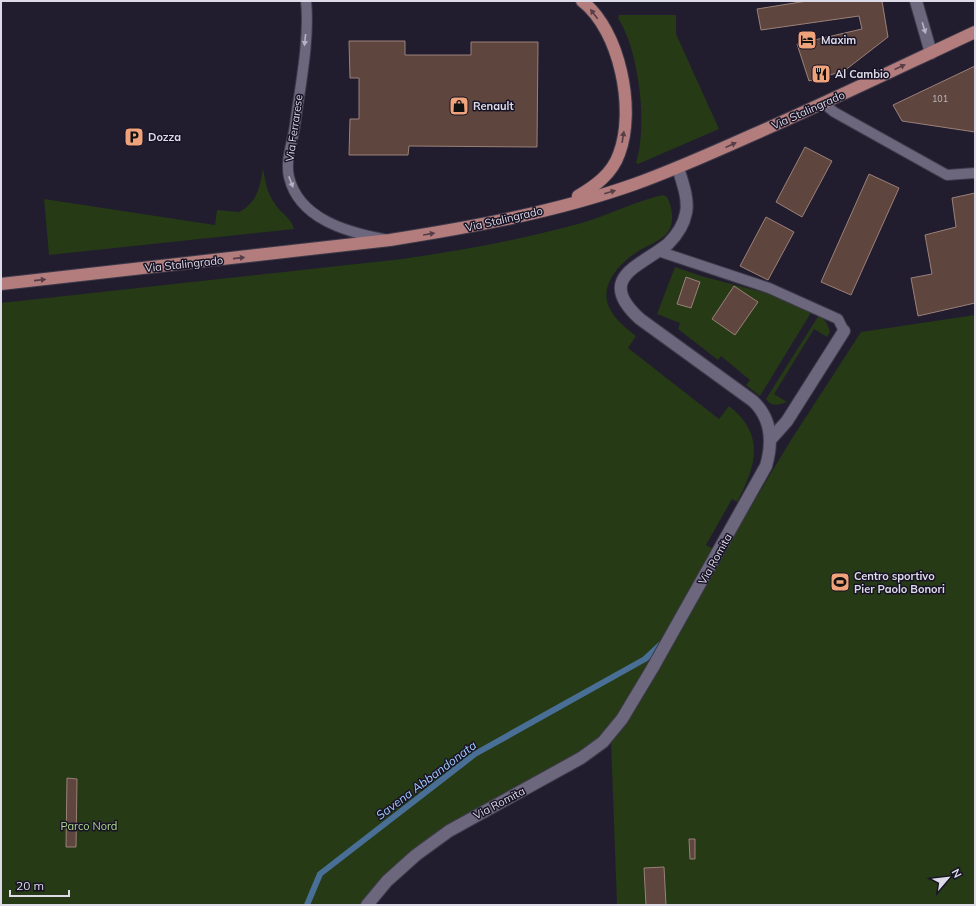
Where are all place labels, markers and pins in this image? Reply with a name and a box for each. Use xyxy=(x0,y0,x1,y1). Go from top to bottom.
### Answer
hotel icon: Maxim xyxy=(796,29,818,51)
place label: Maxim xyxy=(821,33,856,47)
restaurant icon: Al Cambio xyxy=(810,63,832,85)
place label: Al Cambio xyxy=(835,67,890,81)
shop icon: Renault xyxy=(448,95,470,117)
place label: Renault xyxy=(473,99,514,113)
parking icon: Dozza xyxy=(123,126,145,148)
place label: Dozza xyxy=(148,130,181,144)
place label: Centro sportivo Pier Paolo Bonori xyxy=(854,569,945,596)
sports icon: Centro sportivo Pier Paolo Bonori xyxy=(829,571,851,593)

